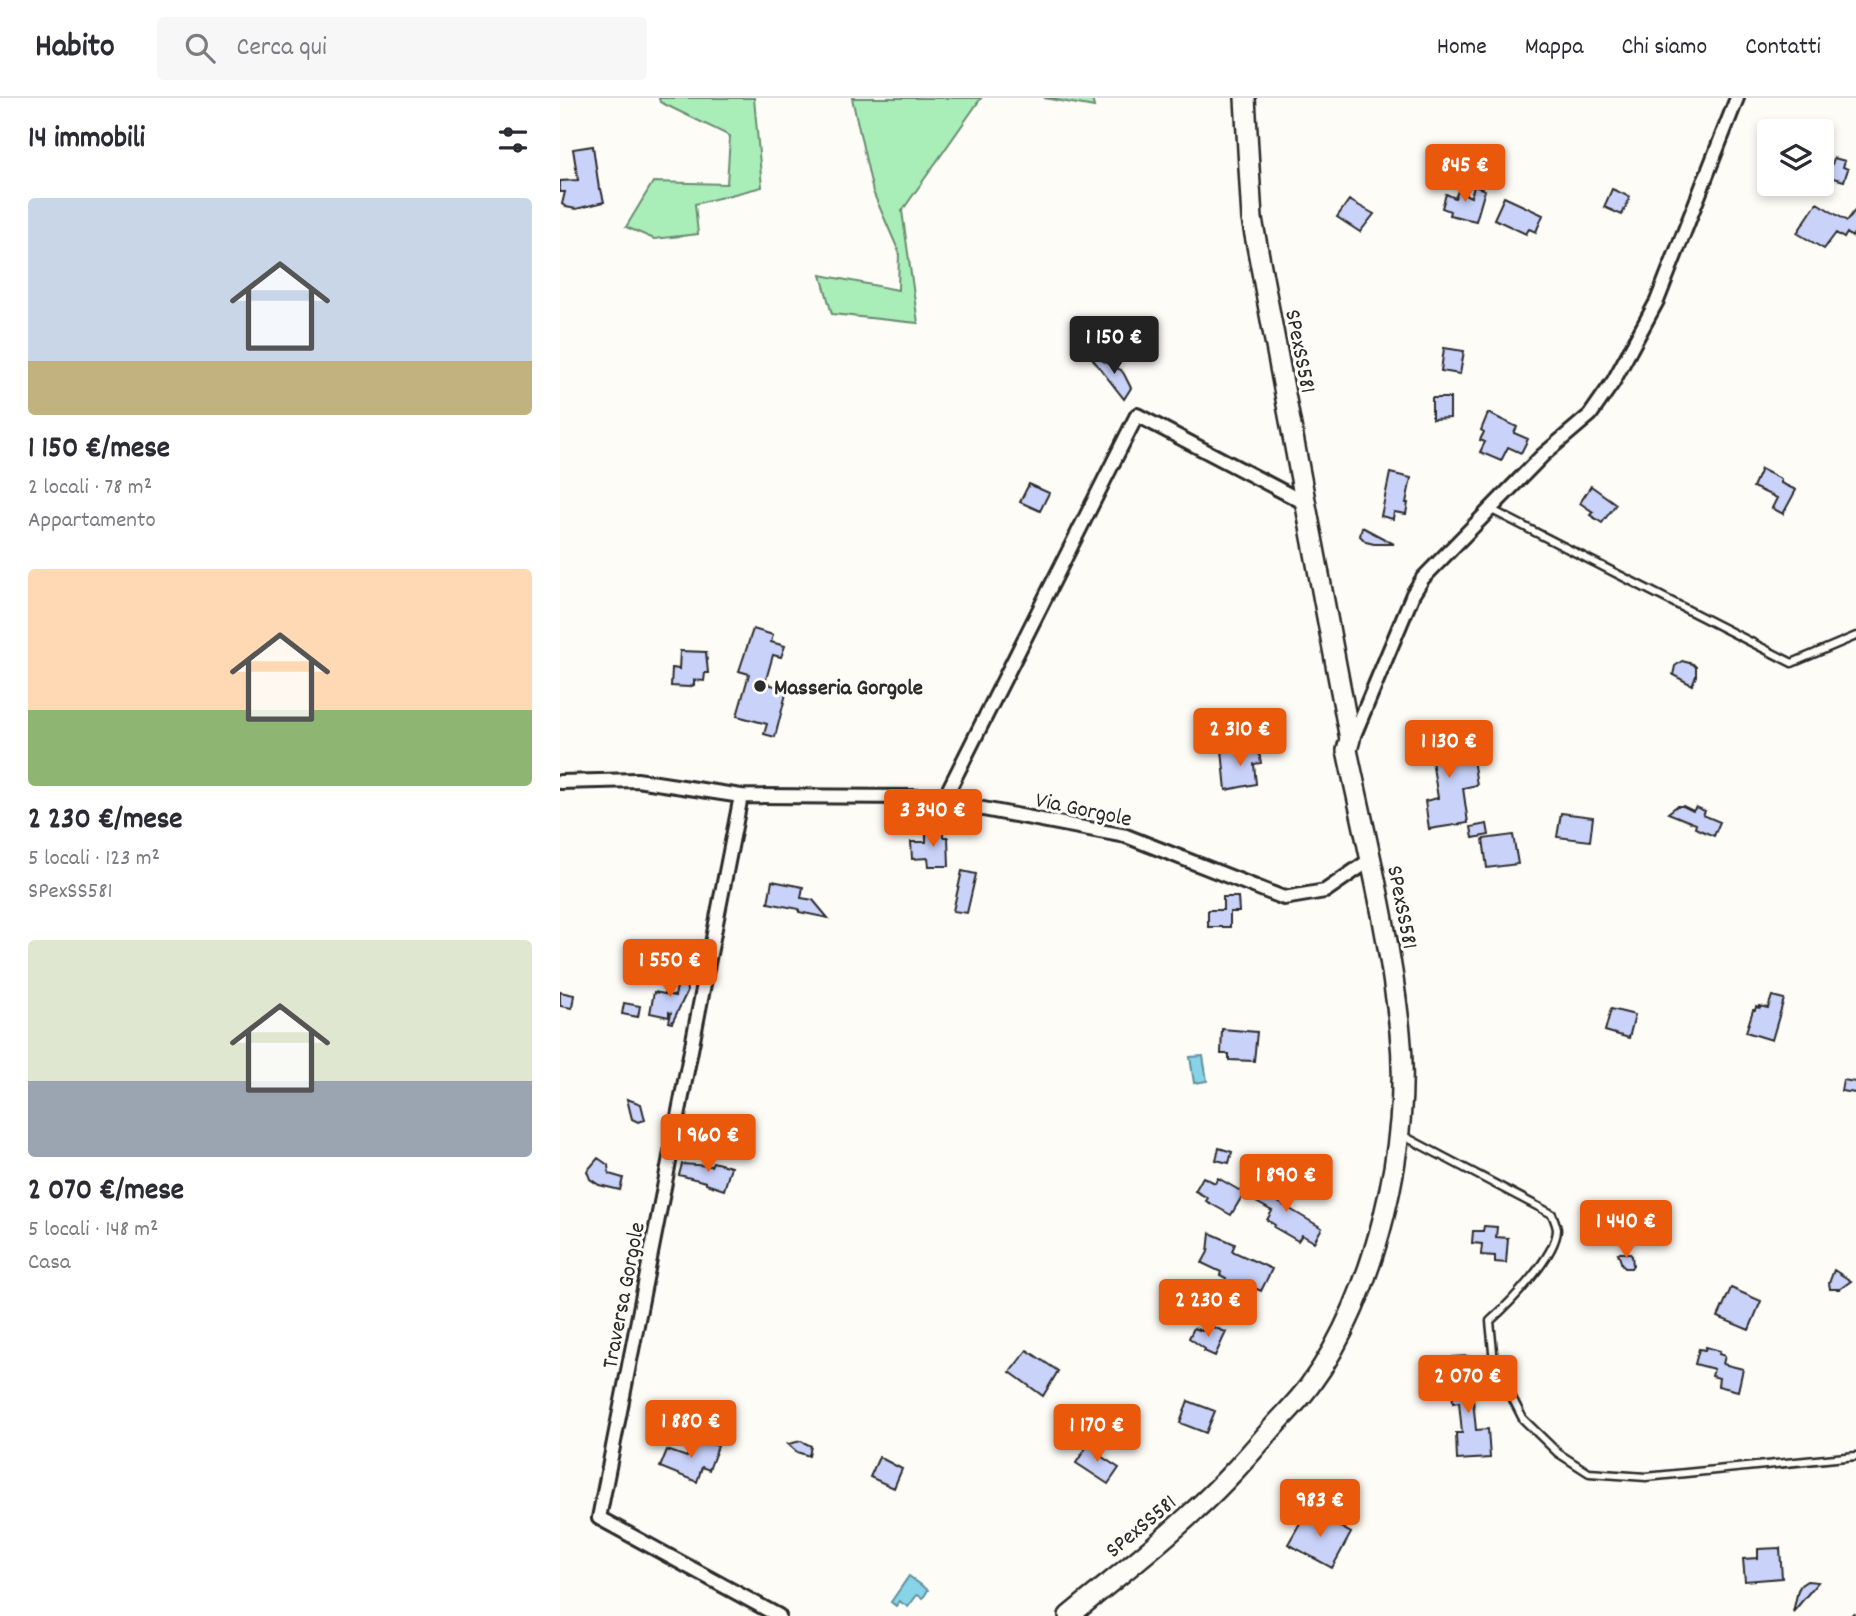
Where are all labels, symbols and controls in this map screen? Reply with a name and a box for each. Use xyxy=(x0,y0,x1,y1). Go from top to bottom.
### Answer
search box xyxy=(157,17,647,80)
text: Habito xyxy=(35,25,115,72)
icon: search xyxy=(181,29,219,67)
text: Cerca qui xyxy=(237,30,327,67)
text: Home xyxy=(1437,31,1487,65)
text: Mappa xyxy=(1525,31,1584,65)
text: Chi siamo xyxy=(1622,31,1707,65)
text: Contatti xyxy=(1745,31,1821,65)
text: 14 immobili xyxy=(28,119,145,162)
map controls xyxy=(1757,119,1834,196)
button: layers xyxy=(1757,119,1834,196)
icon: filters xyxy=(494,121,532,159)
pin: 845 € xyxy=(1416,144,1514,204)
text: 845 € xyxy=(1441,150,1489,183)
icon: home xyxy=(217,243,343,369)
street label: SPexSS581 xyxy=(1274,307,1323,396)
pin: 1 150 € xyxy=(1049,316,1179,376)
text: 1 150 € xyxy=(1086,322,1142,355)
text: 1 150 €/mese xyxy=(28,429,170,472)
text: 2 locali · 78 m² xyxy=(28,472,152,505)
text: Appartamento xyxy=(28,505,156,538)
icon: home xyxy=(217,614,343,740)
place label: Masseria Gorgole xyxy=(774,673,923,706)
marker: Masseria Gorgole xyxy=(752,678,768,694)
pin: 2 310 € xyxy=(1175,708,1305,768)
text: 2 310 € xyxy=(1209,714,1271,747)
pin: 1 130 € xyxy=(1384,720,1514,780)
text: 1 130 € xyxy=(1421,726,1477,759)
street label: Via Gorgole xyxy=(1032,785,1134,838)
pin: 3 340 € xyxy=(868,790,998,849)
text: 3 340 € xyxy=(900,795,966,828)
text: 2 230 €/mese xyxy=(28,800,183,843)
text: 5 locali · 123 m² xyxy=(28,843,160,876)
street label: SPexSS581 xyxy=(1376,863,1425,952)
text: SPexSS581 xyxy=(28,876,112,909)
pin: 1 550 € xyxy=(605,940,735,999)
text: 1 550 € xyxy=(639,945,701,978)
icon: home xyxy=(217,985,343,1111)
pin: 1 960 € xyxy=(643,1114,773,1174)
text: 1 960 € xyxy=(677,1120,739,1153)
pin: 1 890 € xyxy=(1221,1154,1351,1214)
text: 1 890 € xyxy=(1256,1160,1316,1193)
text: 2 070 €/mese xyxy=(28,1171,184,1214)
pin: 1 440 € xyxy=(1561,1200,1691,1260)
text: 1 440 € xyxy=(1596,1206,1656,1239)
text: 5 locali · 148 m² xyxy=(28,1214,158,1247)
street label: Traversa Gorgole xyxy=(595,1219,656,1372)
text: Casa xyxy=(28,1247,71,1280)
pin: 2 230 € xyxy=(1143,1280,1273,1339)
text: 2 230 € xyxy=(1175,1285,1241,1318)
pin: 2 070 € xyxy=(1403,1356,1533,1415)
text: 2 070 € xyxy=(1434,1361,1502,1394)
pin: 1 880 € xyxy=(626,1400,756,1460)
pin: 1 170 € xyxy=(1032,1404,1162,1464)
text: 1 880 € xyxy=(661,1406,721,1439)
text: 1 170 € xyxy=(1070,1410,1124,1443)
pin: 983 € xyxy=(1271,1480,1369,1539)
text: 983 € xyxy=(1296,1485,1344,1518)
street label: SPexSS581 xyxy=(1099,1488,1185,1567)

